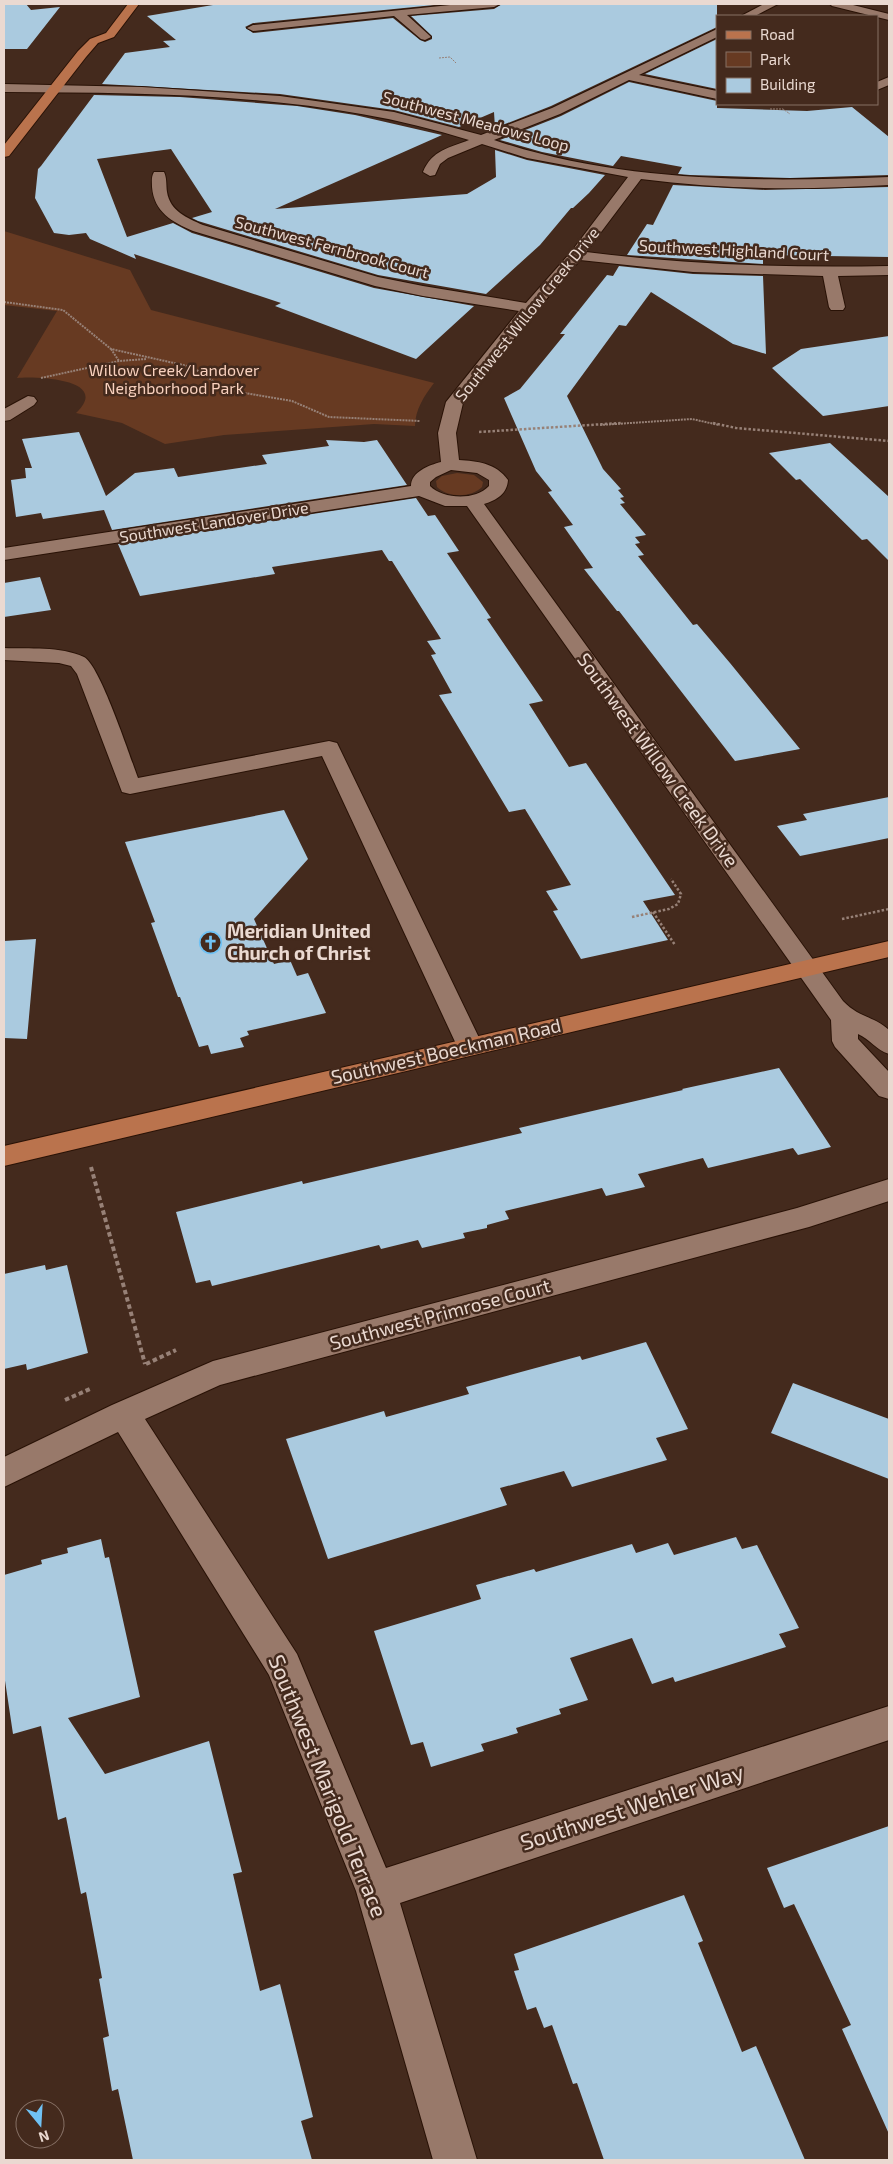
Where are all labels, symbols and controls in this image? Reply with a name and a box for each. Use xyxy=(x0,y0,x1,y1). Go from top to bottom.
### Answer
legend xyxy=(716,15,878,105)
text: Road xyxy=(760,25,795,43)
text: Park xyxy=(760,50,791,68)
text: Building xyxy=(760,75,816,93)
street label: Southwest Meadows Loop xyxy=(381,86,571,155)
street label: Southwest Fernbrook Court xyxy=(233,212,431,282)
street label: Southwest Willow Creek Drive xyxy=(451,223,603,404)
street label: Southwest Highland Court xyxy=(638,235,830,264)
park label: Willow Creek/Landover Neighborhood Park xyxy=(89,360,260,397)
street label: Southwest Landover Drive xyxy=(118,497,310,546)
street label: Southwest Willow Creek Drive xyxy=(573,648,744,871)
place label: Meridian United Church of Christ xyxy=(227,919,371,964)
church icon: Meridian United Church of Christ xyxy=(199,930,223,954)
street label: Southwest Boeckman Road xyxy=(329,1013,563,1088)
street label: Southwest Primrose Court xyxy=(327,1273,553,1354)
street label: Southwest Marigold Terrace xyxy=(264,1650,394,1921)
street label: Southwest Wehler Way xyxy=(517,1758,747,1854)
north arrow xyxy=(15,2099,65,2149)
text: N xyxy=(37,2127,52,2146)

